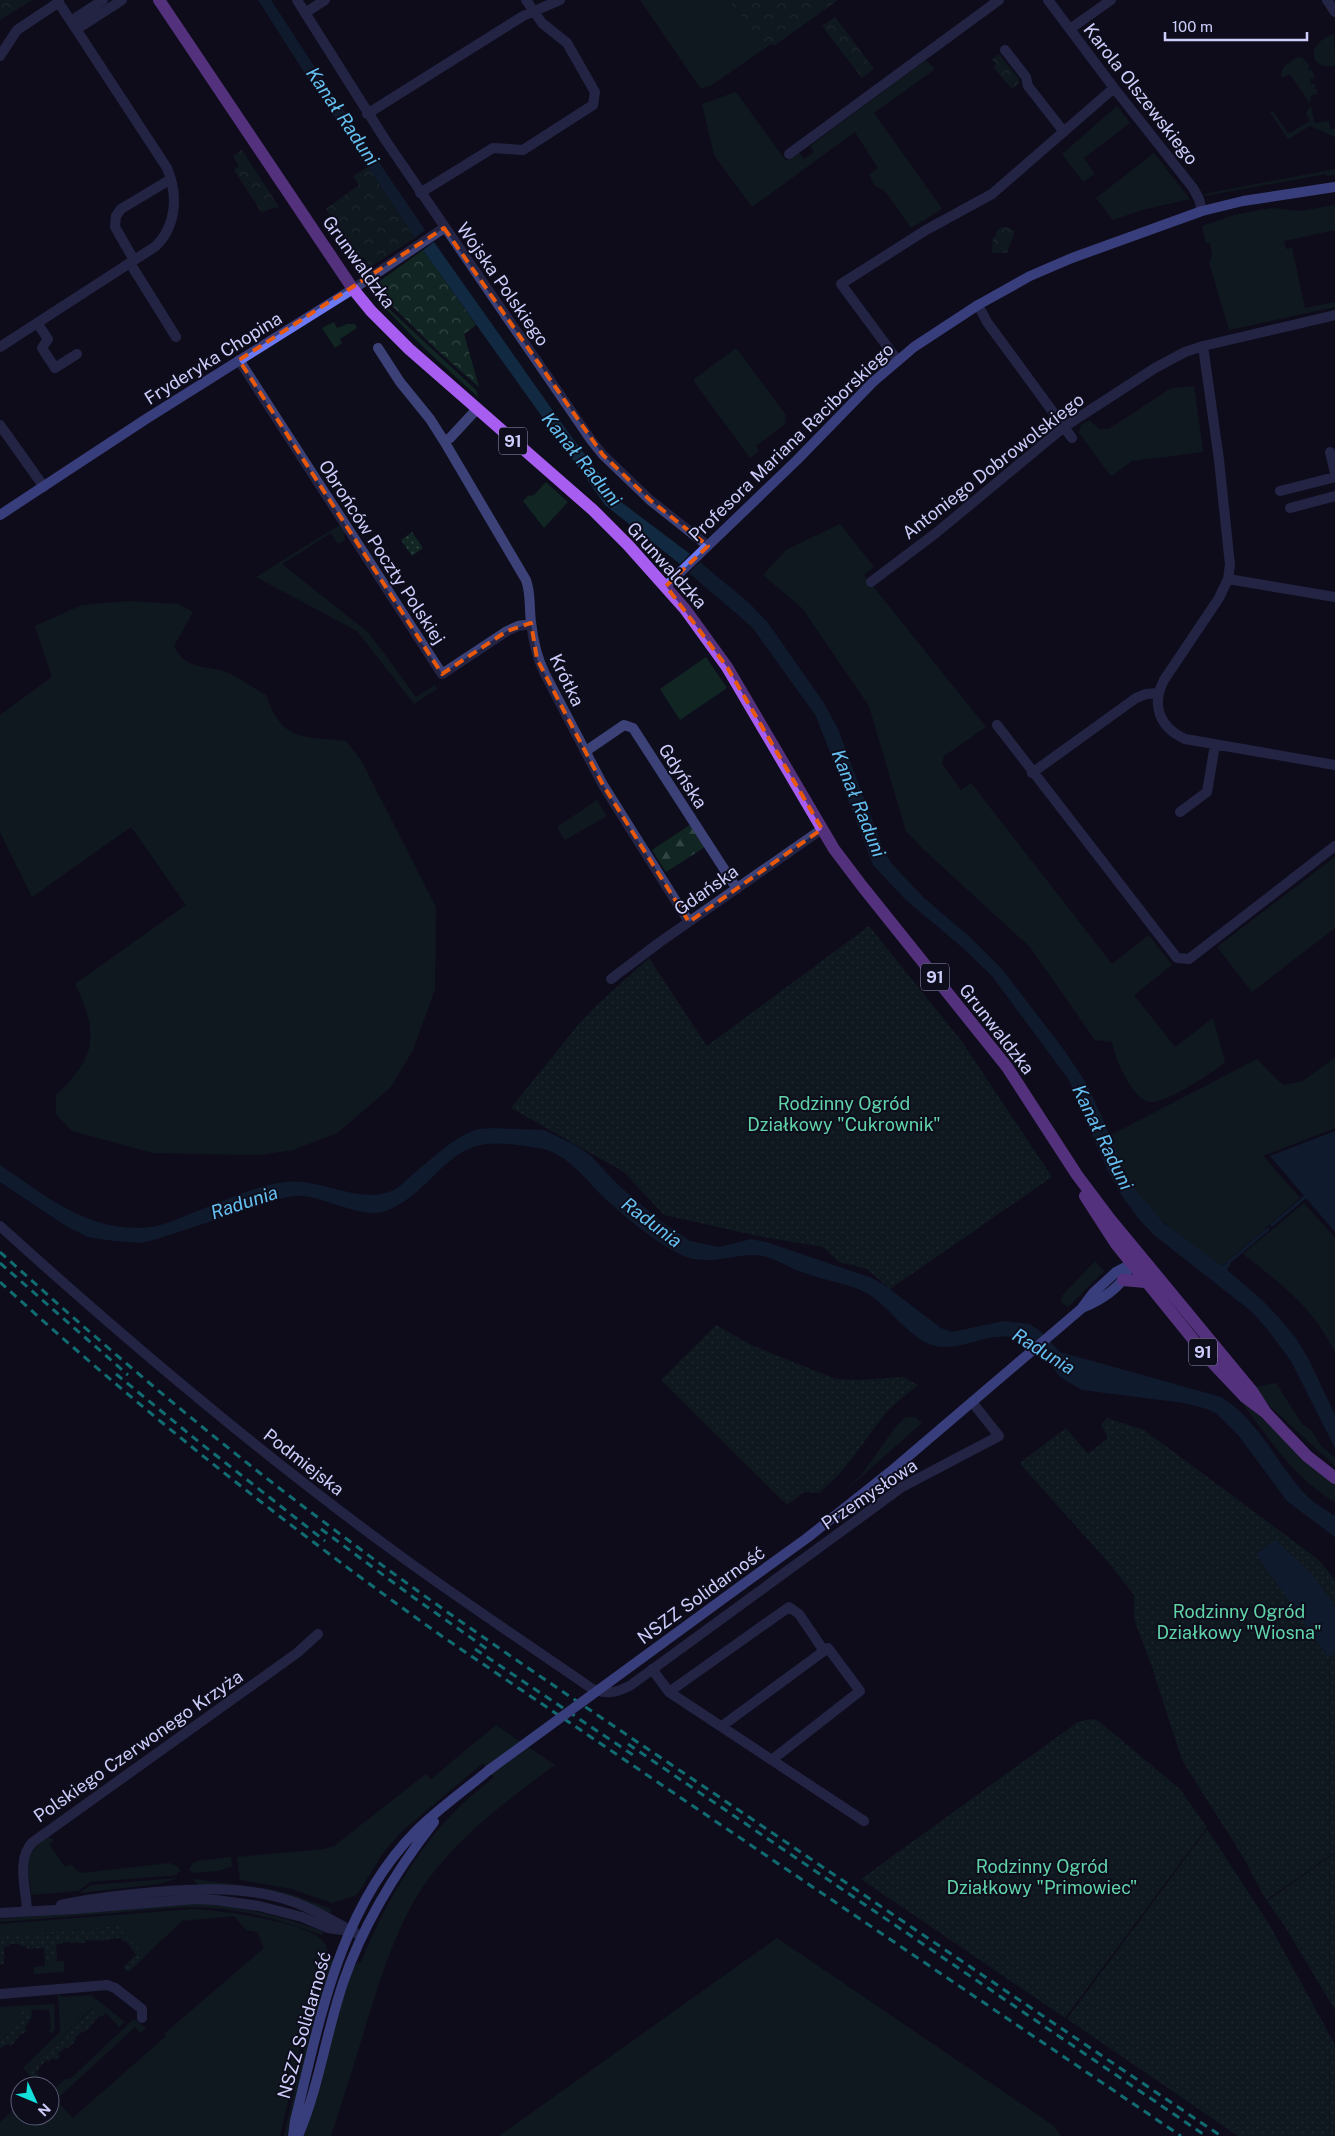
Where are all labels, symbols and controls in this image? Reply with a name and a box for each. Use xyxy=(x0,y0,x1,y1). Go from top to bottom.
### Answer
scale bar xyxy=(1165,10,1308,42)
text: 100 m xyxy=(1172,18,1213,35)
street label: Karola Olszewskiego xyxy=(1079,19,1203,169)
water label: Kanał Raduni xyxy=(302,63,384,170)
street label: Grunwaldzka xyxy=(319,212,399,312)
street label: Wojska Polskiego xyxy=(452,218,554,350)
street label: Fryderyka Chopina xyxy=(140,307,286,409)
street label: Profesora Mariana Raciborskiego xyxy=(684,338,898,546)
street label: Antoniego Dobrowolskiego xyxy=(898,389,1088,543)
water label: Kanał Raduni xyxy=(538,408,627,510)
road number: 91 xyxy=(499,428,527,454)
street label: Obrońców Poczty Polskiej xyxy=(315,456,449,648)
street label: Grunwaldzka xyxy=(623,518,711,612)
street label: Krótka xyxy=(545,650,589,710)
street label: Gdyńska xyxy=(654,740,712,812)
water label: Kanał Raduni xyxy=(827,746,891,860)
street label: Gdańska xyxy=(670,860,742,920)
road number: 91 xyxy=(921,964,949,990)
street label: Grunwaldzka xyxy=(955,980,1039,1078)
water label: Kanał Raduni xyxy=(1068,1081,1138,1193)
park label: Rodzinny Ogród Działkowy "Cukrownik" xyxy=(747,1093,941,1135)
water label: Radunia xyxy=(208,1181,280,1223)
water label: Radunia xyxy=(618,1192,686,1252)
water label: Radunia xyxy=(1009,1323,1079,1379)
road number: 91 xyxy=(1189,1338,1217,1365)
street label: Podmiejska xyxy=(260,1424,348,1500)
street label: Przemysłowa xyxy=(817,1454,921,1534)
street label: NSZZ Solidarność xyxy=(633,1542,769,1648)
park label: Rodzinny Ogród Działkowy "Wiosna" xyxy=(1156,1601,1322,1643)
street label: Polskiego Czerwonego Krzyża xyxy=(29,1666,247,1826)
park label: Rodzinny Ogród Działkowy "Primowiec" xyxy=(947,1856,1137,1898)
street label: NSZZ Solidarność xyxy=(273,1949,335,2101)
north arrow xyxy=(10,2076,60,2126)
text: N xyxy=(35,2101,54,2120)

